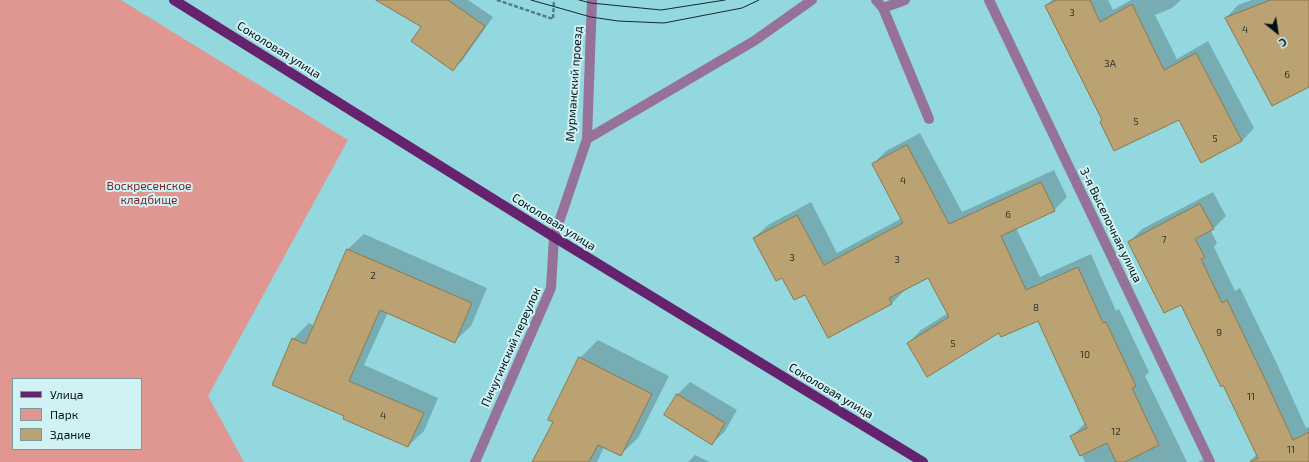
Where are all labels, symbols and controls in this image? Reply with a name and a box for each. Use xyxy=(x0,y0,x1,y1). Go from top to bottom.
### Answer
house number: 3 xyxy=(1069,7,1075,19)
north arrow xyxy=(1257,12,1297,52)
street label: Соколовая улица xyxy=(234,18,324,82)
house number: 4 xyxy=(1242,24,1248,36)
street label: Мурманский проезд xyxy=(563,26,585,142)
text: С xyxy=(1277,36,1289,50)
house number: 3А xyxy=(1104,58,1116,70)
house number: 6 xyxy=(1284,69,1290,81)
house number: 5 xyxy=(1133,116,1139,128)
house number: 5 xyxy=(1212,133,1218,145)
street label: 3-я Выселочная улица xyxy=(1077,165,1145,285)
house number: 4 xyxy=(900,175,906,187)
park label: Воскресенское кладбище xyxy=(107,179,191,207)
street label: Соколовая улица xyxy=(509,190,599,254)
house number: 6 xyxy=(1005,209,1011,221)
house number: 7 xyxy=(1161,234,1167,246)
house number: 3 xyxy=(789,252,795,264)
house number: 3 xyxy=(894,254,900,266)
house number: 2 xyxy=(370,270,376,282)
street label: Пичугинский переулок xyxy=(478,285,544,409)
house number: 8 xyxy=(1033,302,1039,314)
house number: 9 xyxy=(1216,327,1222,339)
house number: 5 xyxy=(950,338,956,350)
house number: 10 xyxy=(1080,349,1090,361)
street label: Соколовая улица xyxy=(786,360,876,422)
legend xyxy=(12,378,142,450)
text: Улица xyxy=(50,387,83,401)
house number: 11 xyxy=(1247,391,1255,403)
text: Парк xyxy=(50,407,78,421)
house number: 4 xyxy=(380,410,386,422)
house number: 12 xyxy=(1111,426,1121,438)
text: Здание xyxy=(50,427,91,441)
house number: 11 xyxy=(1287,444,1295,456)

